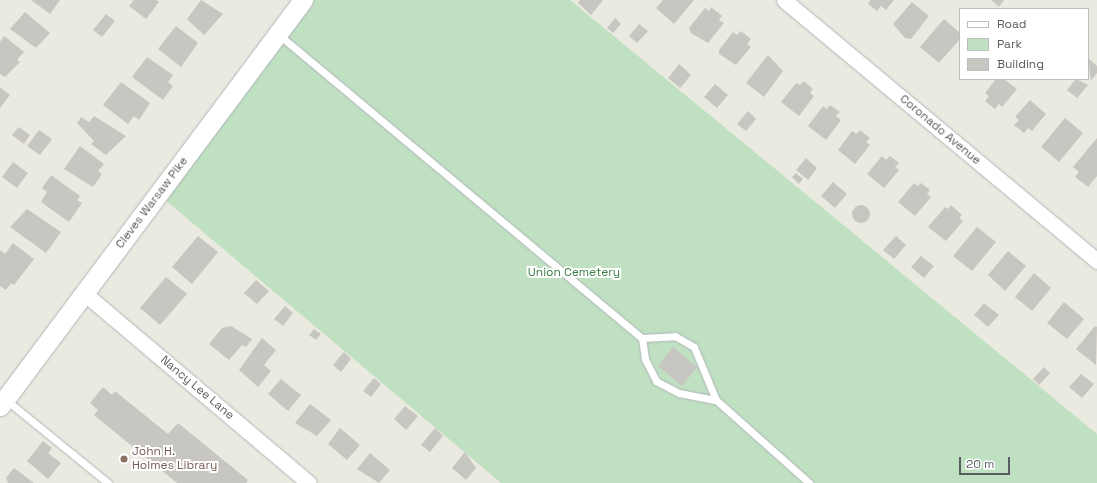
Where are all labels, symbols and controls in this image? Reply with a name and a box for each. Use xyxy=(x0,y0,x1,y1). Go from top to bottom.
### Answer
legend xyxy=(959,8,1089,80)
text: Road xyxy=(997,16,1026,32)
text: Park xyxy=(997,36,1022,52)
text: Building xyxy=(997,56,1044,72)
street label: Coronado Avenue xyxy=(896,92,984,168)
street label: Cleves Warsaw Pike xyxy=(113,154,191,252)
park label: Union Cemetery xyxy=(528,266,620,280)
street label: Nancy Lee Lane xyxy=(157,353,237,423)
place label: John H. Holmes Library xyxy=(132,445,217,473)
scale bar xyxy=(961,449,1012,475)
marker: John H. Holmes Library xyxy=(119,454,129,464)
text: 20 m xyxy=(966,456,994,472)

